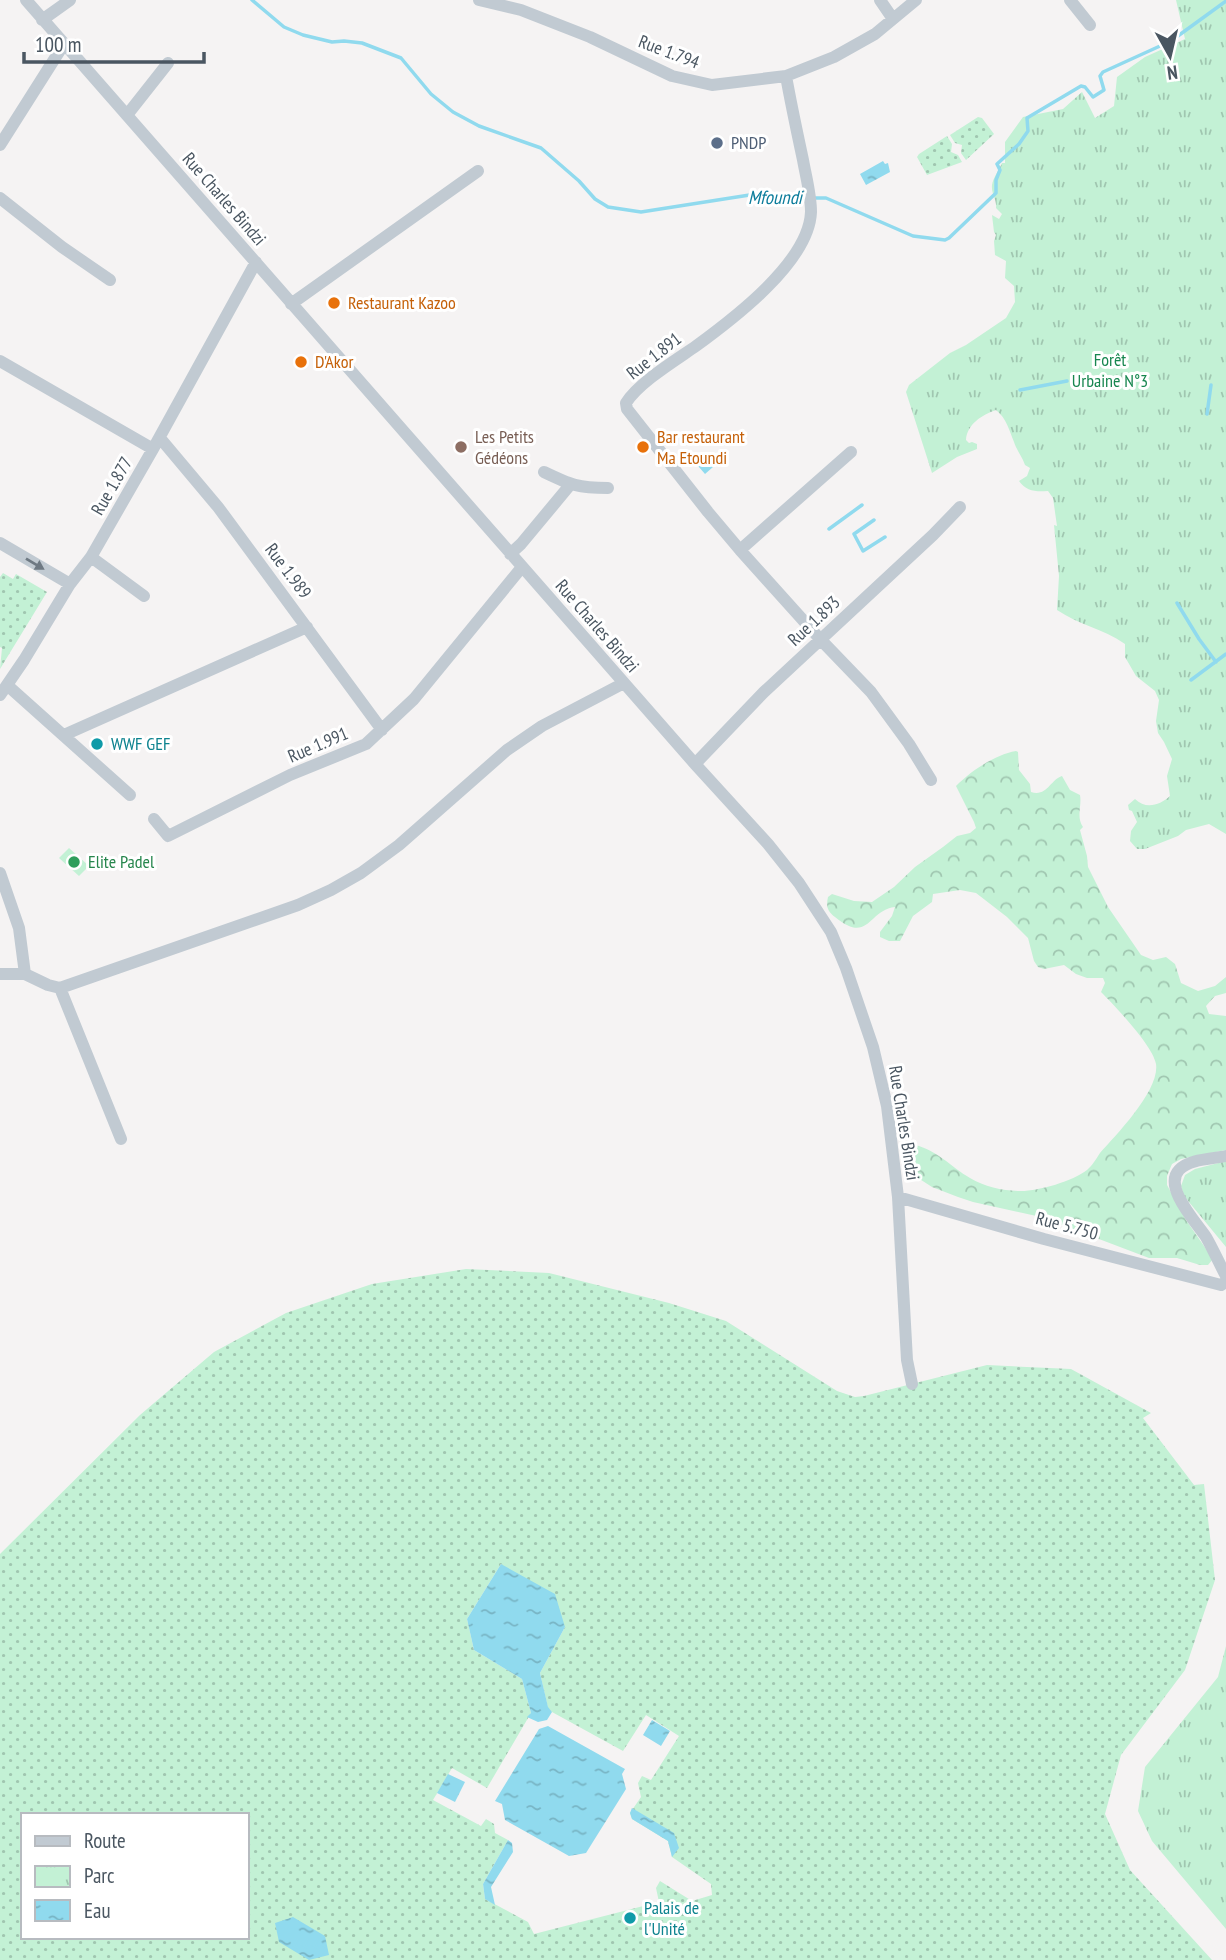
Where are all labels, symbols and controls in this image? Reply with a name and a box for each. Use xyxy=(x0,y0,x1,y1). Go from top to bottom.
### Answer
scale bar xyxy=(24,21,205,65)
north arrow xyxy=(1135,21,1205,91)
street label: Rue 1.794 xyxy=(636,29,703,74)
text: 100 m xyxy=(35,31,81,58)
text: N xyxy=(1166,60,1179,85)
place label: PNDP xyxy=(731,131,766,154)
marker: PNDP xyxy=(709,135,725,151)
street label: Rue Charles Bindzi xyxy=(178,147,271,250)
water label: Mfoundi xyxy=(748,185,805,209)
place label: Restaurant Kazoo xyxy=(348,291,456,314)
marker: Restaurant Kazoo xyxy=(326,295,342,311)
street label: Rue 1.891 xyxy=(622,327,686,384)
park label: Forêt Urbaine N°3 xyxy=(1072,348,1148,392)
place label: D'Akor xyxy=(315,350,353,373)
marker: D'Akor xyxy=(293,354,309,370)
place label: Les Petits Gédéons xyxy=(475,425,534,469)
place label: Bar restaurant Ma Etoundi xyxy=(657,425,745,469)
marker: Les Petits Gédéons xyxy=(453,439,469,455)
marker: Bar restaurant Ma Etoundi xyxy=(635,439,651,455)
street label: Rue 1.877 xyxy=(86,453,137,519)
street label: Rue 1.989 xyxy=(260,538,317,603)
one-way arrow xyxy=(25,557,44,570)
street label: Rue Charles Bindzi xyxy=(551,574,644,677)
street label: Rue 1.893 xyxy=(783,591,845,651)
street label: Rue 1.991 xyxy=(284,722,351,767)
place label: WWF GEF xyxy=(111,732,170,755)
marker: WWF GEF xyxy=(89,736,105,752)
place label: Elite Padel xyxy=(88,850,155,873)
marker: Elite Padel xyxy=(66,854,82,870)
street label: Rue Charles Bindzi xyxy=(884,1064,925,1182)
street label: Rue 5.750 xyxy=(1034,1206,1101,1245)
legend xyxy=(21,1813,248,1939)
text: Route xyxy=(84,1827,126,1854)
text: Parc xyxy=(84,1862,115,1889)
place label: Palais de l'Unité xyxy=(644,1896,699,1940)
text: Eau xyxy=(84,1897,111,1924)
marker: Palais de l'Unité xyxy=(622,1910,638,1926)

